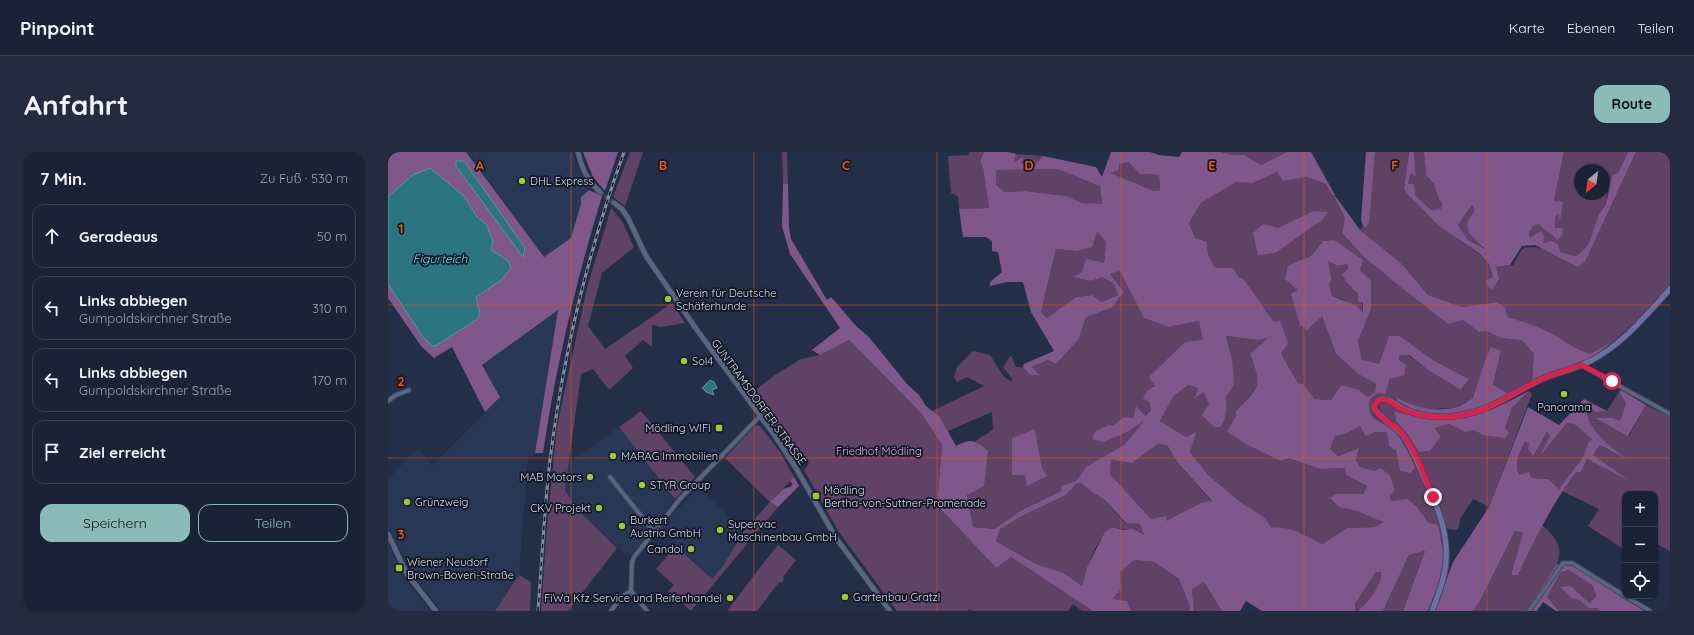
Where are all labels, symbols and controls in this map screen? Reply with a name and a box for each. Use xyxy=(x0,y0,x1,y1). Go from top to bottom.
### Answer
text: Pinpoint xyxy=(20,16,95,40)
text: Karte xyxy=(1509,19,1545,37)
text: Ebenen xyxy=(1567,19,1615,37)
text: Teilen xyxy=(1637,19,1674,37)
button: Route xyxy=(1594,85,1670,123)
text: Anfahrt xyxy=(24,87,128,122)
text: A xyxy=(476,157,485,173)
text: B xyxy=(659,157,667,173)
text: C xyxy=(842,157,850,173)
text: D xyxy=(1024,157,1034,173)
text: E xyxy=(1208,157,1216,173)
text: F xyxy=(1391,157,1399,173)
north arrow xyxy=(1574,164,1610,200)
text: 7 Min. xyxy=(40,168,86,189)
text: Zu Fuß · 530 m xyxy=(260,170,348,186)
place label: DHL Express xyxy=(530,174,593,188)
marker: DHL Express xyxy=(517,176,527,186)
text: 1 xyxy=(398,220,404,236)
icon: ahead xyxy=(41,225,63,247)
text: Geradeaus xyxy=(79,227,158,246)
text: 50 m xyxy=(317,228,347,244)
water label: Figurteich xyxy=(413,251,467,266)
place label: Verein für Deutsche Schäferhunde xyxy=(676,286,776,313)
text: Links abbiegen xyxy=(79,291,187,310)
marker: Verein für Deutsche Schäferhunde xyxy=(663,294,673,304)
icon: left xyxy=(41,297,63,319)
text: 310 m xyxy=(312,300,347,316)
text: Gumpoldskirchner Straße xyxy=(79,310,232,326)
street label: GUNTRAMSDORFER STRASSE xyxy=(709,336,809,468)
place label: Sol4 xyxy=(692,354,713,368)
marker: Sol4 xyxy=(679,356,689,366)
text: Links abbiegen xyxy=(79,363,187,382)
icon: left xyxy=(41,369,63,391)
text: 170 m xyxy=(312,372,347,388)
route start xyxy=(1603,372,1621,390)
text: 2 xyxy=(397,373,405,389)
text: Gumpoldskirchner Straße xyxy=(79,382,232,398)
marker: Panorama xyxy=(1559,389,1569,399)
place label: Panorama xyxy=(1537,400,1591,414)
place label: Mödling WIFI xyxy=(645,421,711,435)
marker: Mödling WIFI xyxy=(714,423,724,433)
icon: arrive xyxy=(41,441,63,463)
text: Ziel erreicht xyxy=(79,443,166,462)
park label: Friedhof Mödling xyxy=(836,444,922,458)
place label: MARAG Immobilien xyxy=(621,449,718,463)
marker: MARAG Immobilien xyxy=(608,451,618,461)
place label: MAB Motors xyxy=(520,470,582,484)
marker: MAB Motors xyxy=(585,472,595,482)
place label: STYR Group xyxy=(650,478,711,492)
marker: STYR Group xyxy=(637,480,647,490)
place label: Mödling Bertha-von-Suttner-Promenade xyxy=(824,483,986,510)
route end xyxy=(1424,488,1442,506)
marker: Mödling Bertha-von-Suttner-Promenade xyxy=(811,491,821,501)
map controls xyxy=(1622,491,1658,599)
button: + xyxy=(1622,491,1658,527)
place label: Grünzweig xyxy=(415,495,468,509)
marker: Grünzweig xyxy=(402,497,412,507)
place label: CKV Projekt xyxy=(530,501,591,515)
marker: CKV Projekt xyxy=(594,503,604,513)
button: Speichern xyxy=(40,504,190,542)
button: Teilen xyxy=(198,504,348,542)
place label: Burkert Austria GmbH xyxy=(630,513,701,540)
place label: Supervac Maschinenbau GmbH xyxy=(728,517,837,544)
marker: Burkert Austria GmbH xyxy=(617,521,627,531)
marker: Supervac Maschinenbau GmbH xyxy=(715,525,725,535)
text: 3 xyxy=(398,526,405,542)
button: − xyxy=(1622,527,1658,563)
place label: Candol xyxy=(647,542,683,556)
marker: Candol xyxy=(686,544,696,554)
place label: Wiener Neudorf Brown-Boveri-Straße xyxy=(407,555,514,582)
marker: Wiener Neudorf Brown-Boveri-Straße xyxy=(394,563,404,573)
button: locate xyxy=(1622,563,1658,599)
place label: Gartenbau Gratzl xyxy=(853,590,940,604)
place label: FiWa Kfz Service und Reifenhandel xyxy=(544,591,722,605)
marker: Gartenbau Gratzl xyxy=(840,592,850,602)
marker: FiWa Kfz Service und Reifenhandel xyxy=(725,593,735,603)

